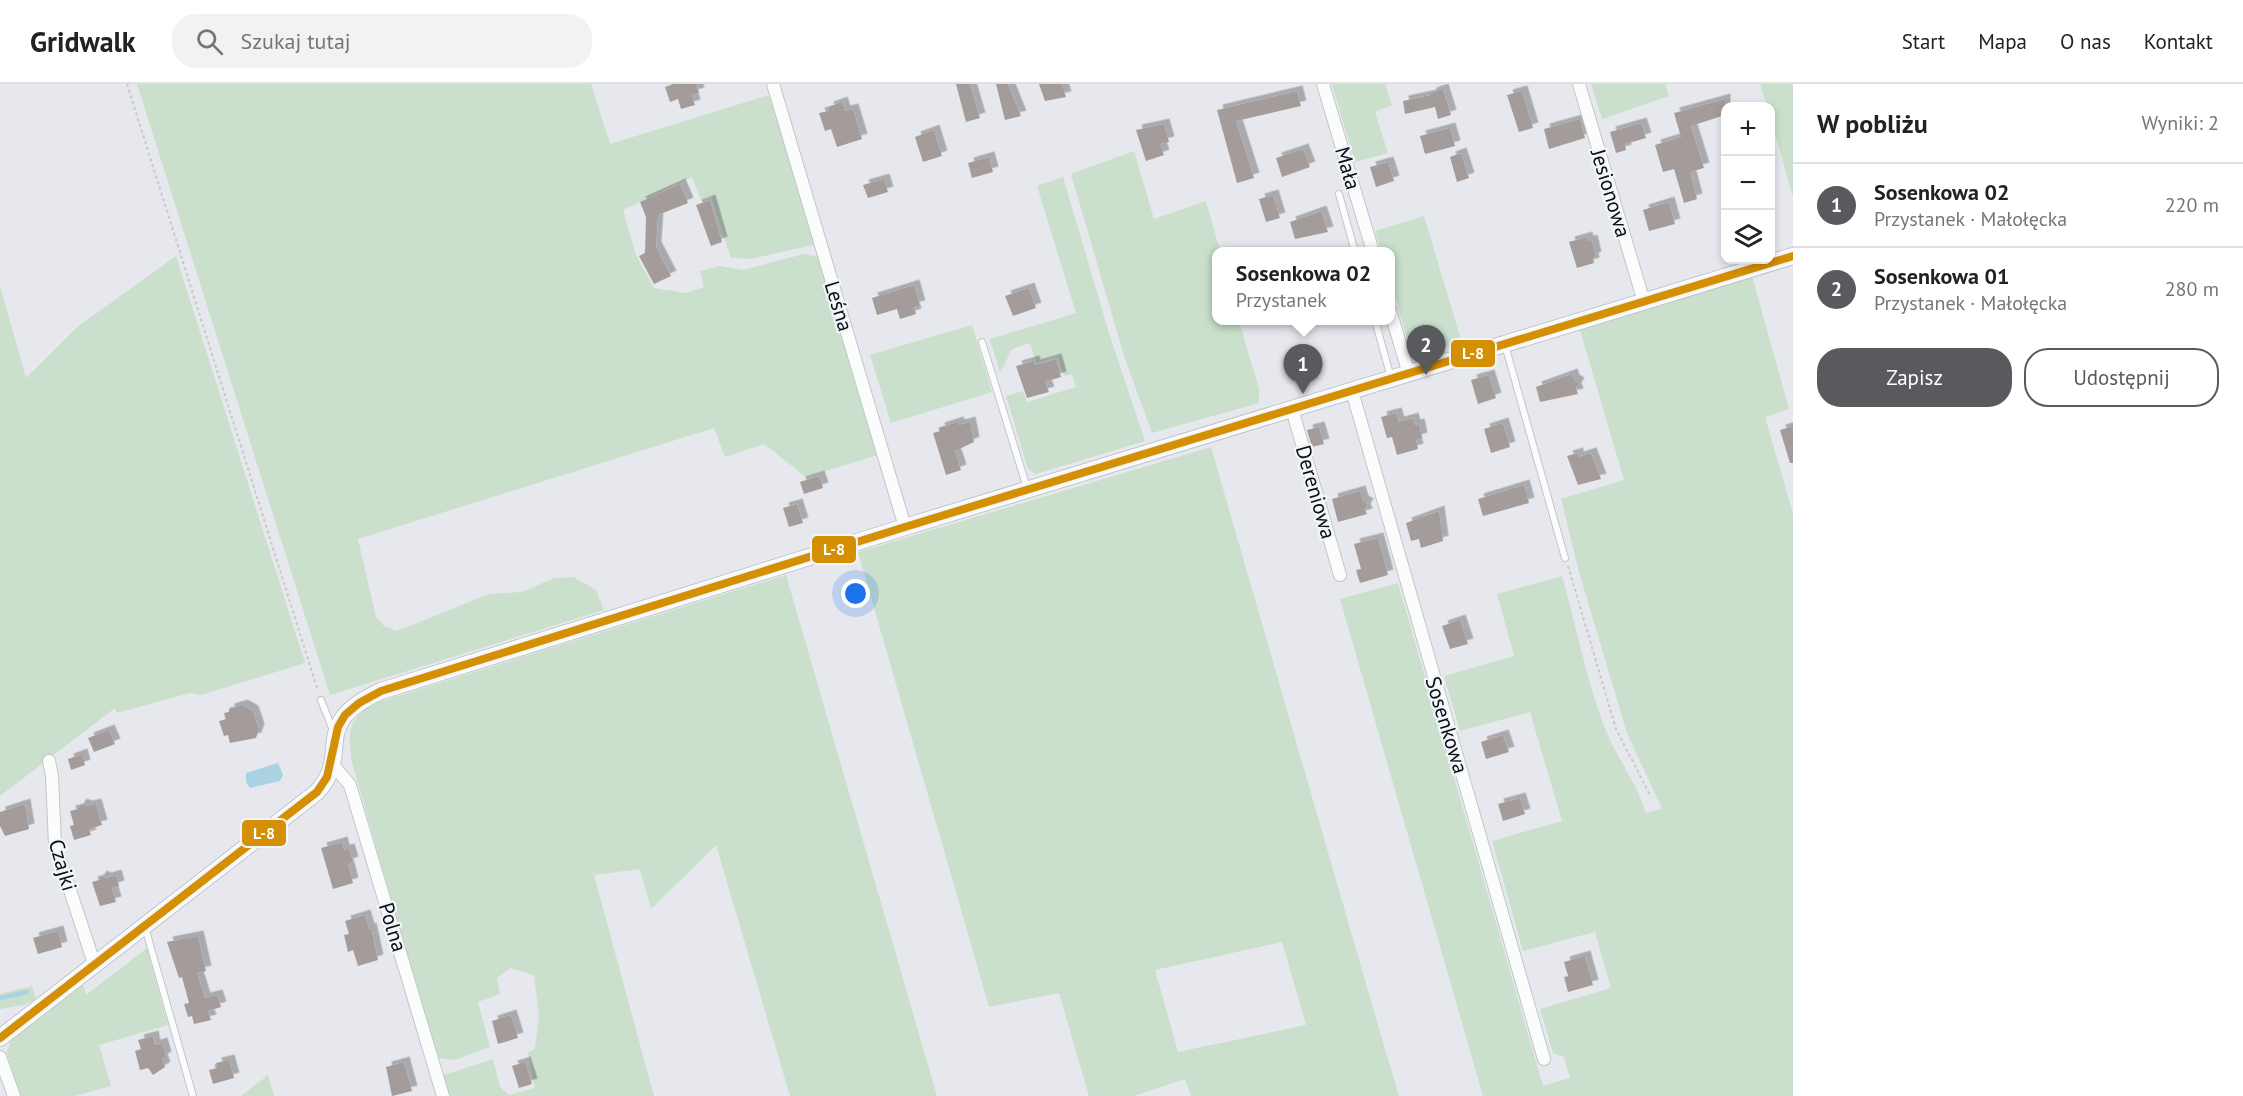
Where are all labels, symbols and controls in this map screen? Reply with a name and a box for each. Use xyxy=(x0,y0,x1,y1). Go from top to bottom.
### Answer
search box xyxy=(172,14,592,68)
text: Gridwalk xyxy=(30,23,136,60)
icon: search xyxy=(193,25,226,58)
text: Szukaj tutaj xyxy=(241,27,351,55)
text: Start xyxy=(1902,28,1945,55)
text: Mapa xyxy=(1978,28,2027,55)
text: O nas xyxy=(2060,28,2111,55)
text: Kontakt xyxy=(2144,28,2213,55)
map controls xyxy=(1721,102,1775,264)
button: + xyxy=(1721,102,1775,156)
text: W pobliżu xyxy=(1817,107,1928,140)
text: Wyniki: 2 xyxy=(2142,110,2219,136)
street label: Mała xyxy=(1329,143,1367,193)
street label: Jesionowa xyxy=(1585,145,1637,240)
button: − xyxy=(1721,156,1775,210)
text: Sosenkowa 02 xyxy=(1874,178,2009,206)
text: 1 xyxy=(1831,192,1842,218)
text: 220 m xyxy=(2165,192,2219,218)
text: Przystanek · Małołęcka xyxy=(1874,206,2067,232)
button: layers xyxy=(1721,210,1775,264)
popup xyxy=(1212,247,1395,325)
text: Sosenkowa 02 xyxy=(1236,259,1371,287)
text: Sosenkowa 01 xyxy=(1874,262,2009,290)
text: 2 xyxy=(1831,276,1842,302)
text: 280 m xyxy=(2165,276,2219,302)
street label: Leśna xyxy=(819,278,859,334)
text: Przystanek xyxy=(1236,287,1327,313)
text: Przystanek · Małołęcka xyxy=(1874,290,2067,316)
pin: 2 xyxy=(1406,326,1446,375)
line badge: L-8 xyxy=(1450,339,1496,368)
text: L-8 xyxy=(1462,343,1484,363)
pin: 1 xyxy=(1284,344,1322,394)
button: Zapisz xyxy=(1817,348,2012,407)
button: Udostępnij xyxy=(2024,348,2219,407)
street label: Dereniowa xyxy=(1290,442,1342,542)
line badge: L-8 xyxy=(811,535,857,564)
text: L-8 xyxy=(823,539,845,559)
your location xyxy=(841,579,870,608)
street label: Sosenkowa xyxy=(1419,673,1475,777)
line badge: L-8 xyxy=(241,819,287,847)
text: L-8 xyxy=(253,823,275,843)
street label: Czajki xyxy=(43,836,83,894)
street label: Polna xyxy=(373,899,413,955)

